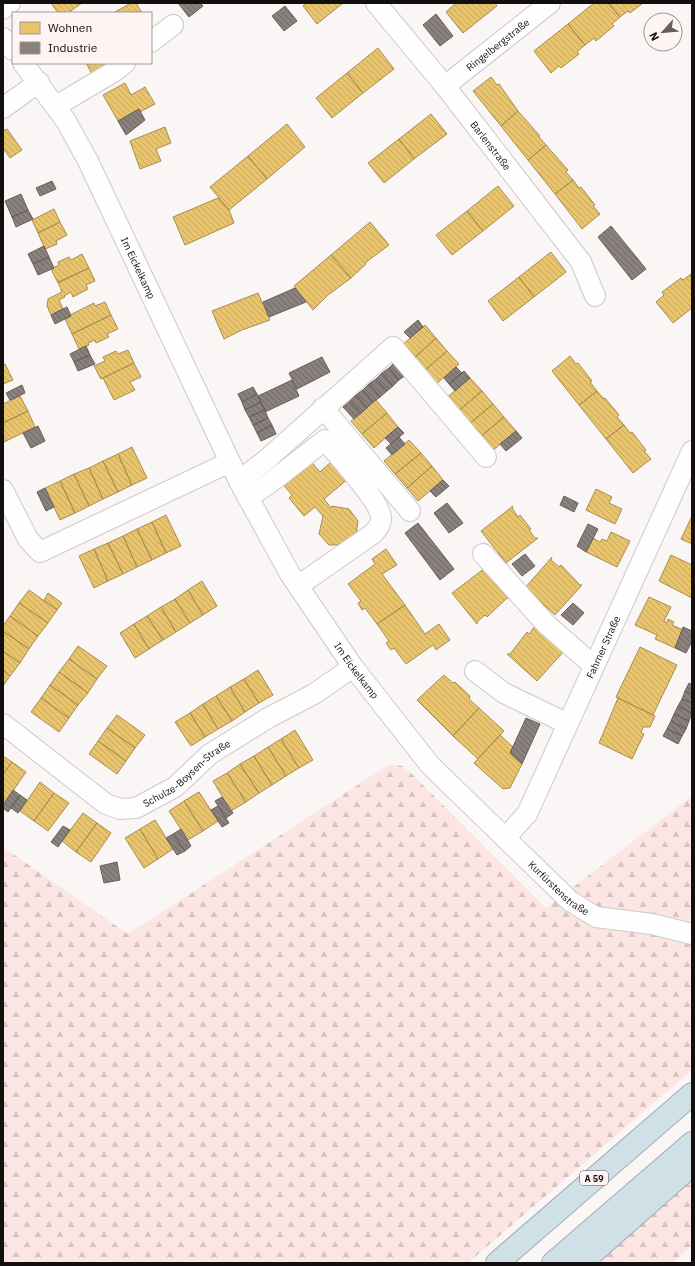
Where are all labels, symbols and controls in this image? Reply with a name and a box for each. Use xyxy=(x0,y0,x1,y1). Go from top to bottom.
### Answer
legend xyxy=(12,12,152,64)
north arrow xyxy=(643,12,683,52)
street label: Ringelbergstraße xyxy=(463,15,532,74)
text: Wohnen xyxy=(48,20,92,35)
text: N xyxy=(646,30,662,43)
text: Industrie xyxy=(48,40,98,55)
street label: Barlenstraße xyxy=(468,118,514,173)
street label: Im Eickelkamp xyxy=(118,235,159,301)
street label: Fahrner Straße xyxy=(583,613,623,680)
street label: Im Eickelkamp xyxy=(332,640,382,701)
street label: Schulze-Boysen-Straße xyxy=(140,736,233,810)
street label: Kurfürstenstraße xyxy=(526,858,592,918)
road number: A 59 xyxy=(580,1171,608,1185)

